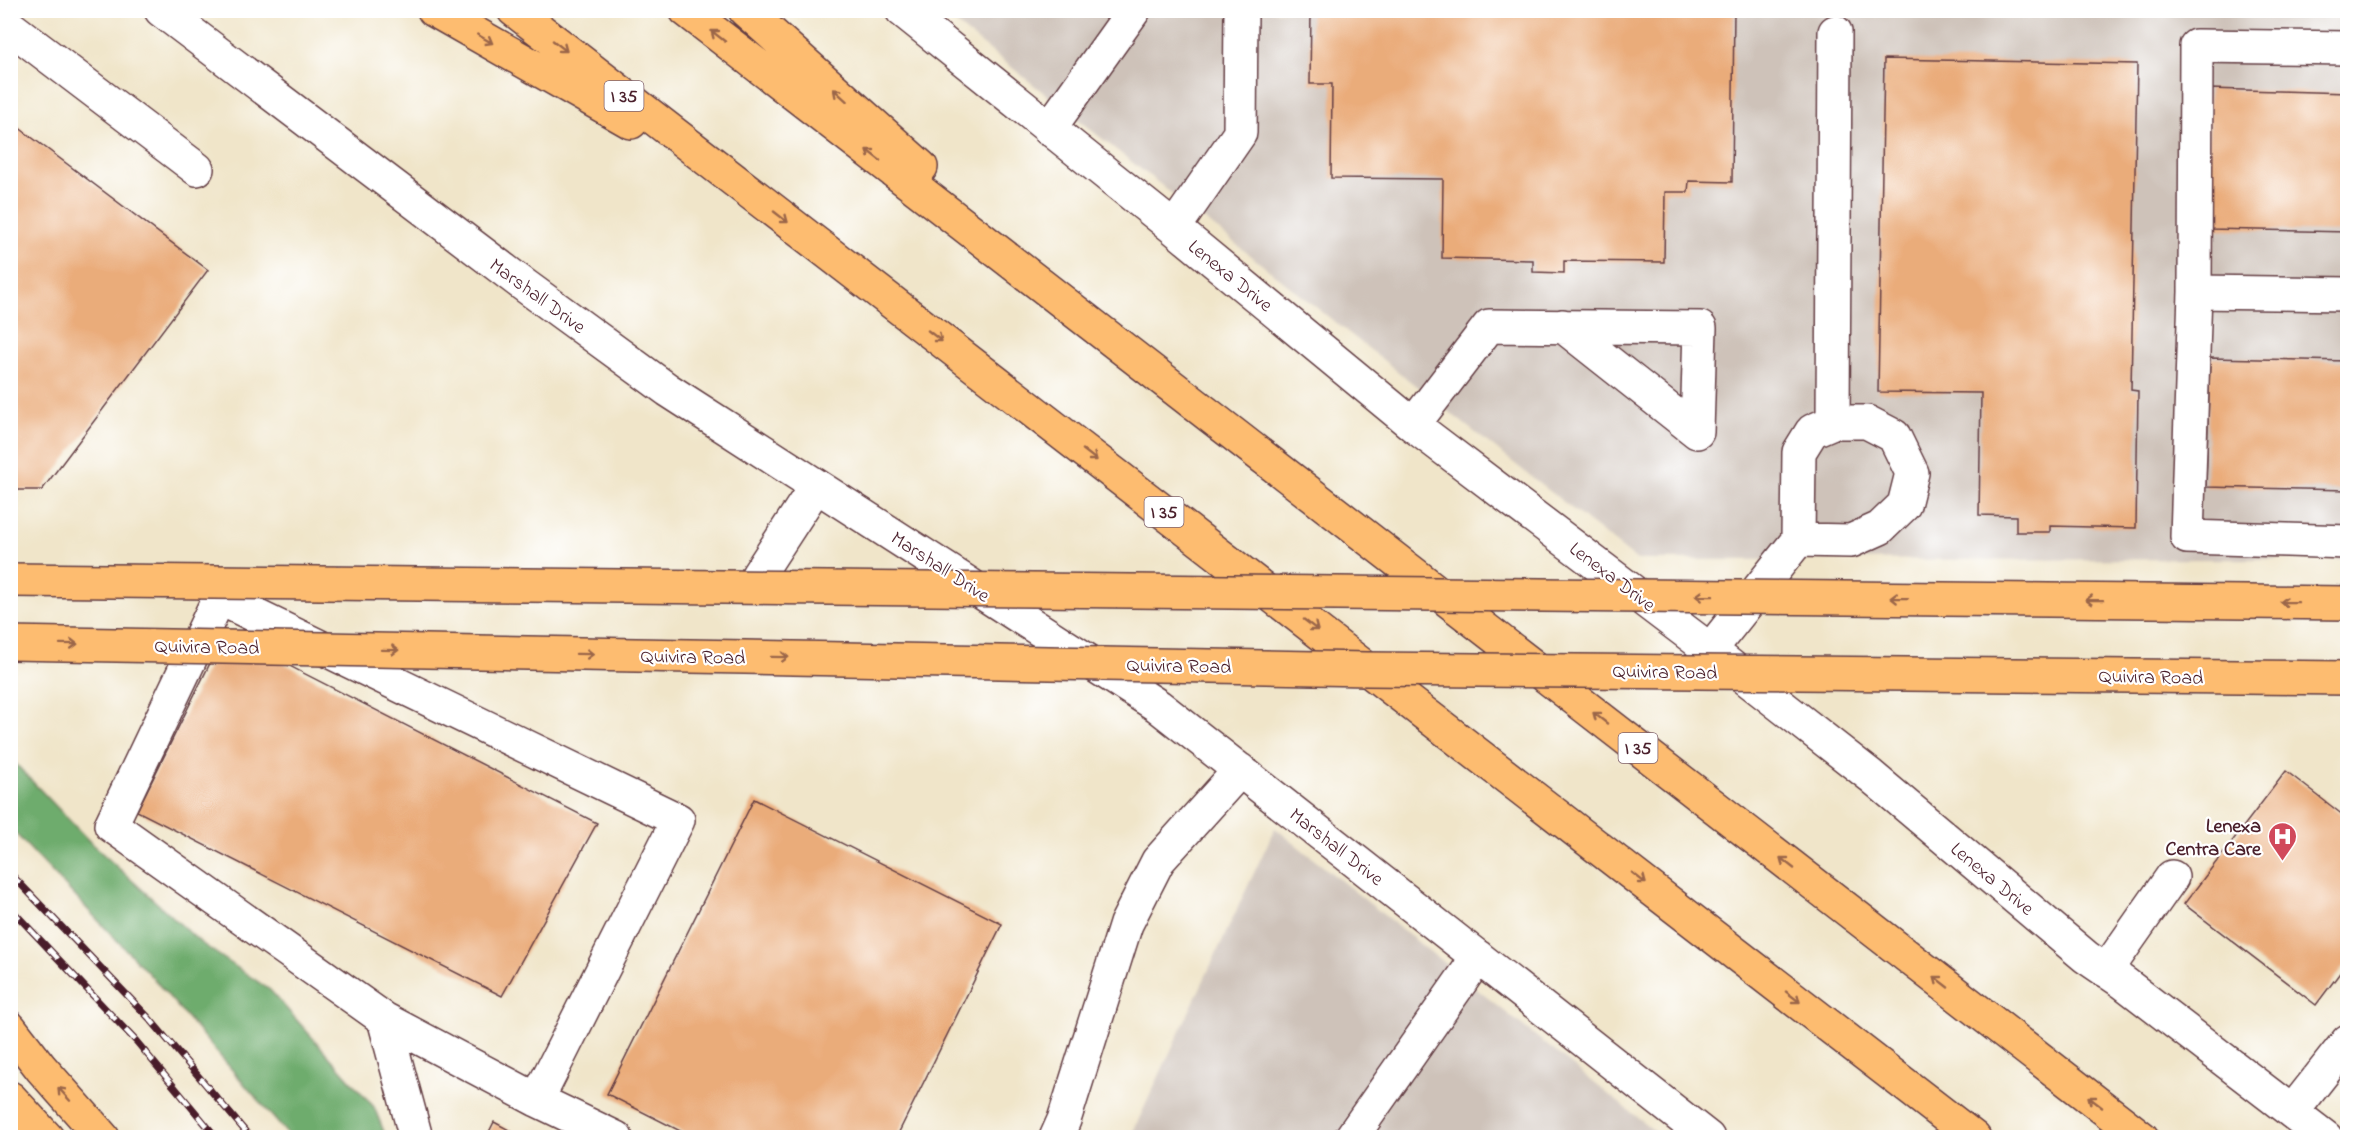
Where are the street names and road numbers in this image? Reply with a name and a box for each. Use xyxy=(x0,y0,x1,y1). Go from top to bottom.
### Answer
road number: I 35 xyxy=(604,81,644,111)
street label: Lenexa Drive xyxy=(1181,234,1278,320)
street label: Marshall Drive xyxy=(482,252,591,342)
road number: I 35 xyxy=(1144,497,1184,527)
street label: Marshall Drive xyxy=(884,525,995,611)
street label: Lenexa Drive xyxy=(1562,536,1661,620)
street label: Quivira Road xyxy=(154,633,260,664)
street label: Quivira Road xyxy=(640,643,746,674)
street label: Quivira Road xyxy=(1126,652,1232,683)
street label: Quivira Road xyxy=(1612,658,1718,689)
street label: Quivira Road xyxy=(2098,663,2204,694)
road number: I 35 xyxy=(1618,733,1658,763)
street label: Marshall Drive xyxy=(1282,802,1389,894)
street label: Lenexa Drive xyxy=(1943,836,2040,924)

